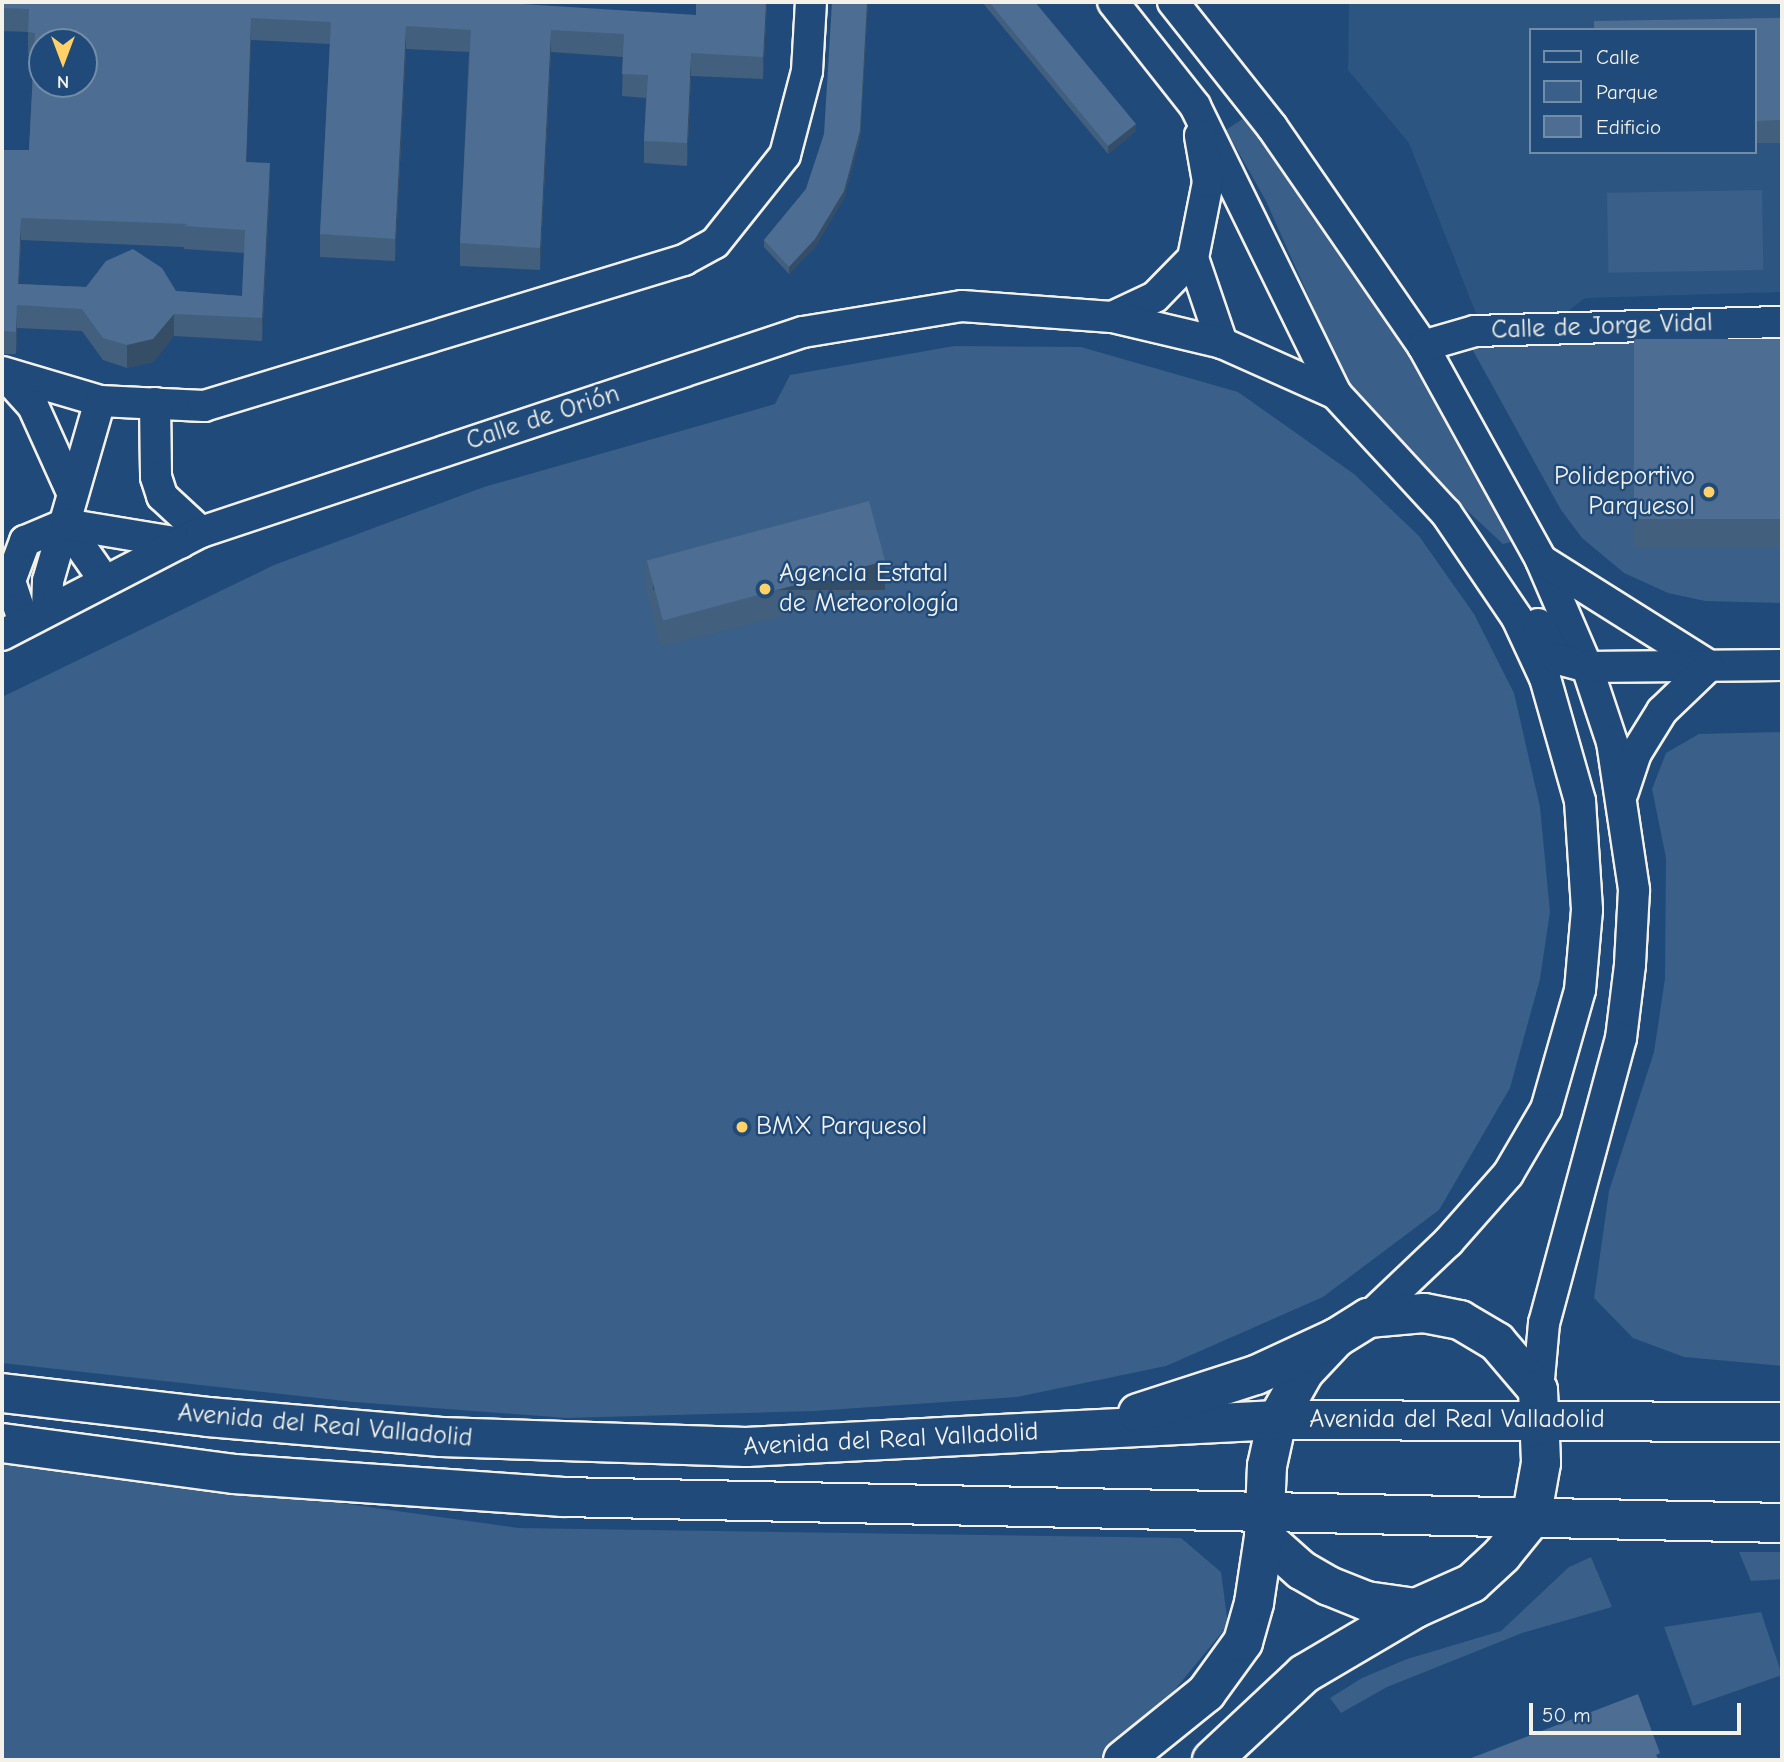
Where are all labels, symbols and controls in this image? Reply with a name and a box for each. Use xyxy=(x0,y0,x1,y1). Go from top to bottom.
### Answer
north arrow xyxy=(28,28,98,98)
legend xyxy=(1528,28,1756,154)
text: Calle xyxy=(1596,45,1639,69)
text: N xyxy=(57,71,69,93)
text: Parque xyxy=(1596,80,1658,104)
text: Edificio xyxy=(1596,115,1661,139)
street label: Calle de Jorge Vidal xyxy=(1491,308,1713,346)
street label: Calle de Orión xyxy=(463,379,623,457)
place label: Polideportivo Parquesol xyxy=(1554,461,1695,522)
marker: Polideportivo Parquesol xyxy=(1701,484,1717,500)
place label: Agencia Estatal de Meteorología xyxy=(779,558,959,620)
marker: Agencia Estatal de Meteorología xyxy=(757,581,773,597)
place label: BMX Parquesol xyxy=(756,1111,927,1143)
marker: BMX Parquesol xyxy=(734,1119,750,1135)
street label: Avenida del Real Valladolid xyxy=(176,1398,474,1454)
street label: Avenida del Real Valladolid xyxy=(1309,1404,1605,1436)
street label: Avenida del Real Valladolid xyxy=(743,1417,1039,1463)
scale bar xyxy=(1532,1688,1744,1732)
text: 50 m xyxy=(1542,1703,1591,1727)

